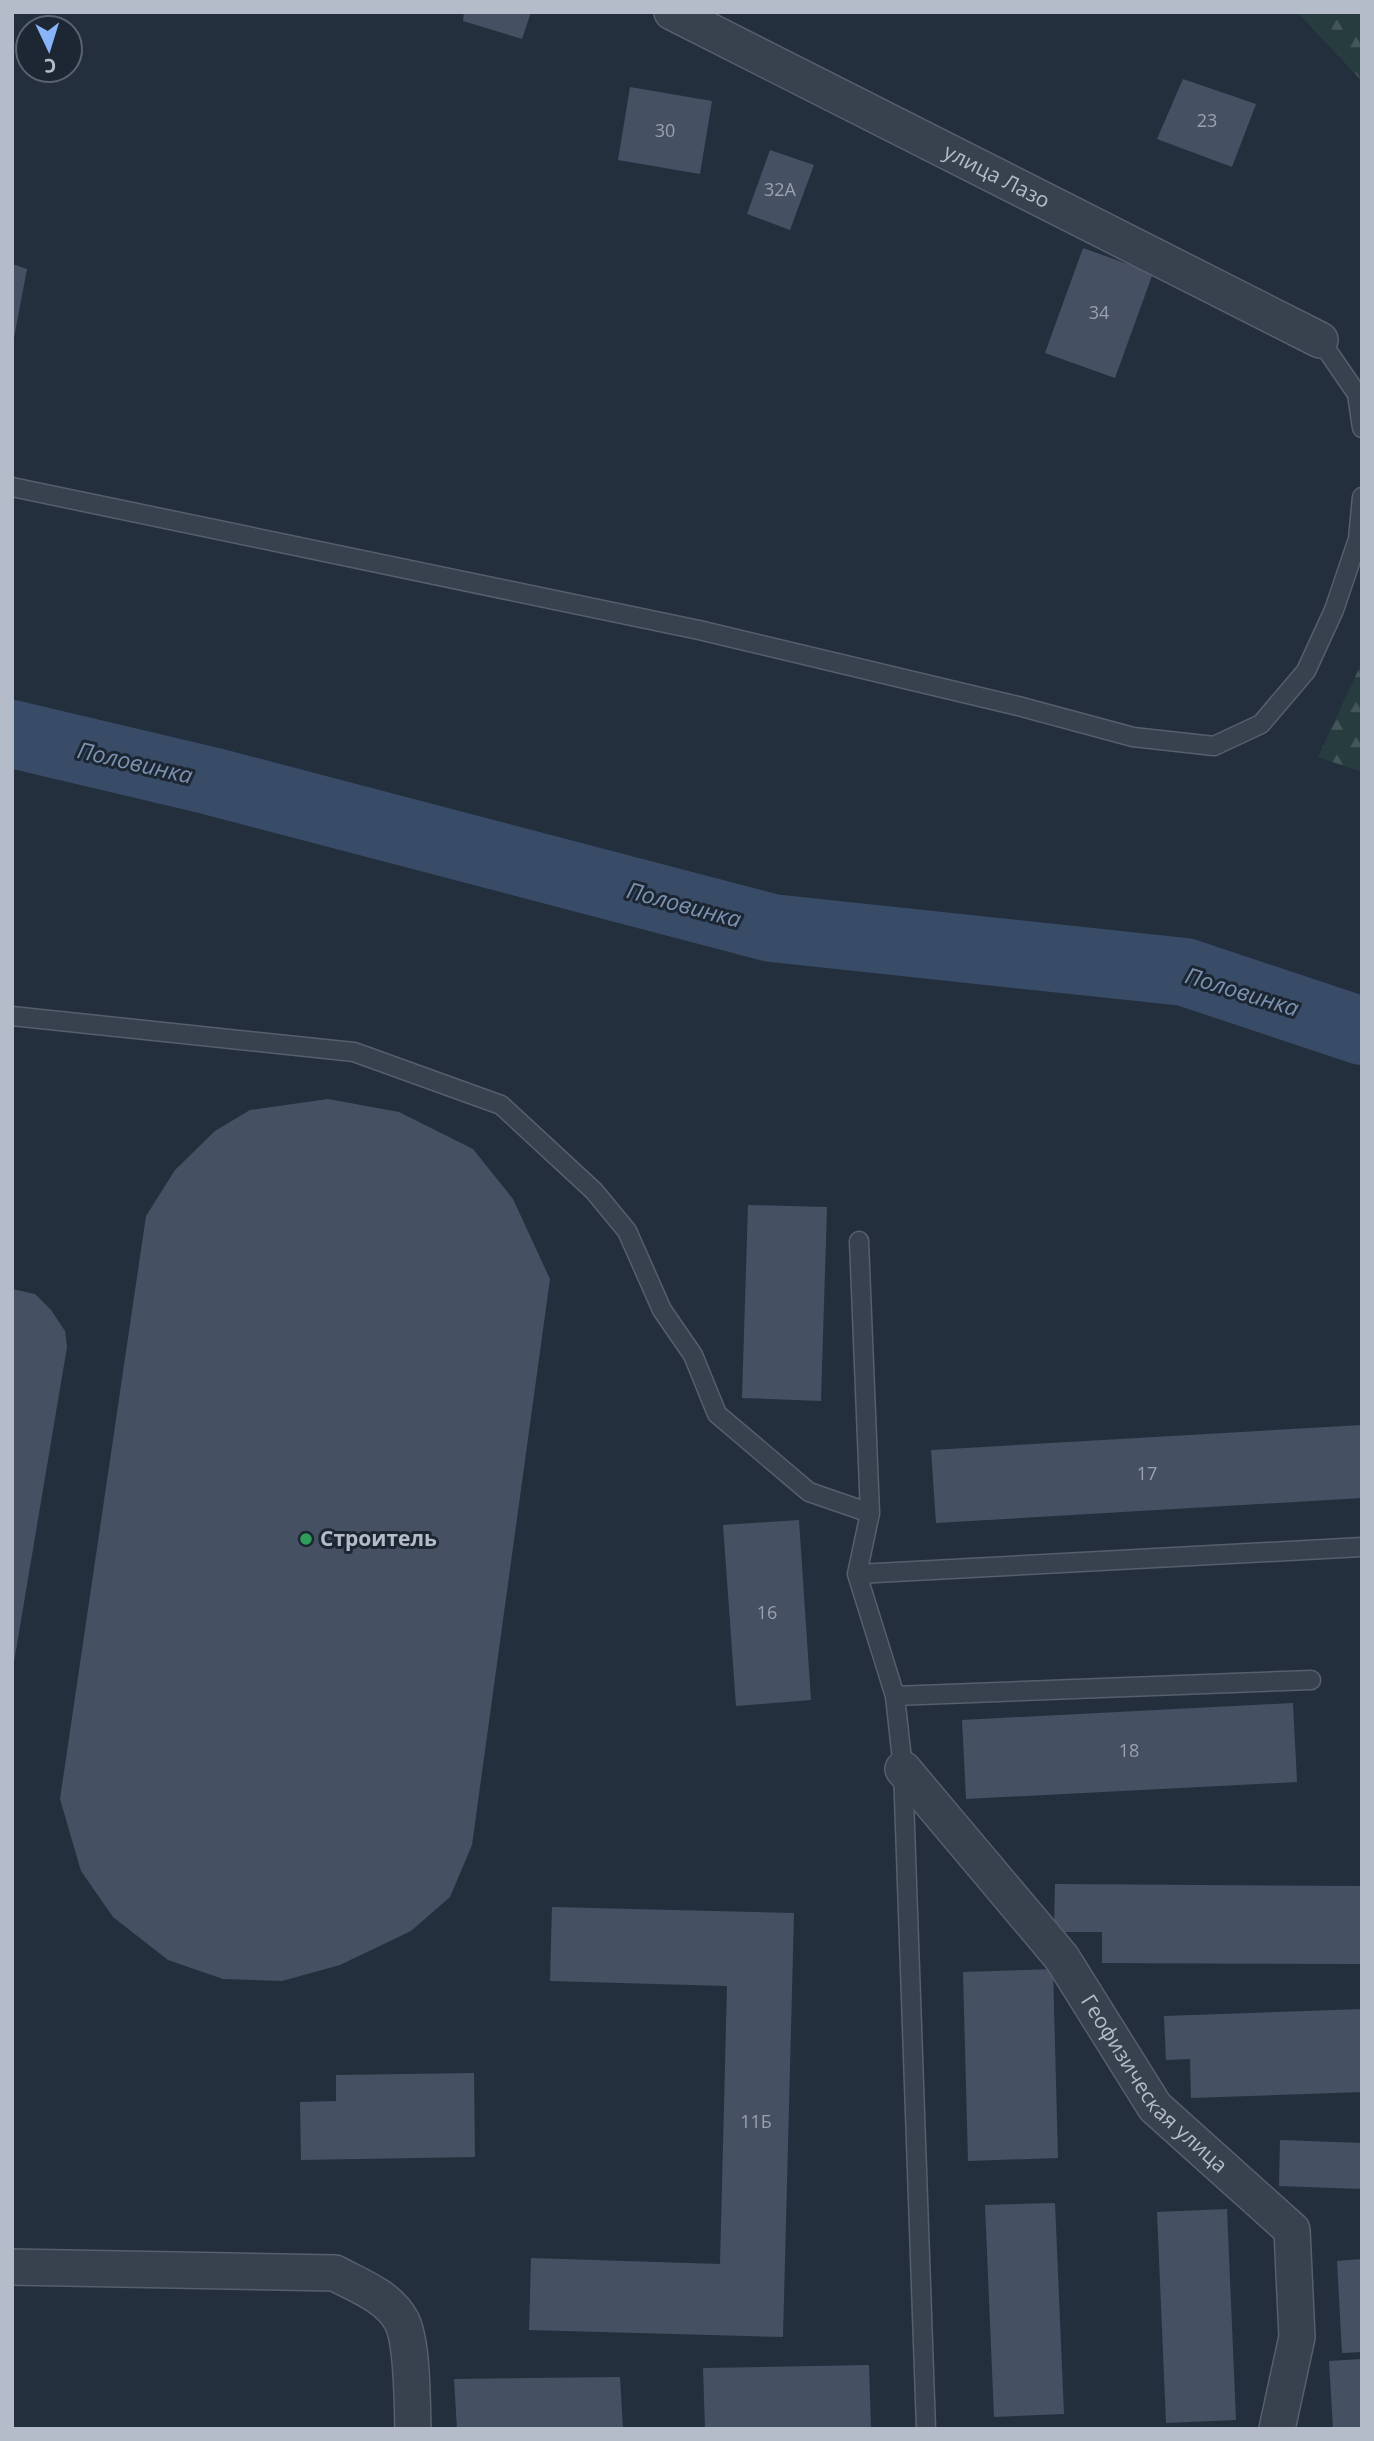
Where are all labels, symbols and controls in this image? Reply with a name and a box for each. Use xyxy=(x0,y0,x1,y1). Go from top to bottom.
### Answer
north arrow xyxy=(14,14,84,84)
text: С xyxy=(43,53,57,79)
house number: 23 xyxy=(1197,108,1217,132)
house number: 30 xyxy=(655,118,675,142)
street label: улица Лазо xyxy=(939,137,1055,214)
house number: 32А xyxy=(764,177,797,201)
house number: 34 xyxy=(1089,300,1109,324)
water label: Половинка xyxy=(75,733,196,791)
water label: Половинка xyxy=(623,873,745,935)
water label: Половинка xyxy=(1182,959,1303,1023)
house number: 17 xyxy=(1137,1461,1157,1485)
place label: Строитель xyxy=(320,1524,437,1552)
marker: Строитель xyxy=(298,1531,314,1547)
house number: 16 xyxy=(757,1600,777,1624)
house number: 18 xyxy=(1119,1738,1139,1762)
street label: Геофизическая улица xyxy=(1075,1989,1234,2178)
house number: 11Б xyxy=(740,2109,772,2133)

